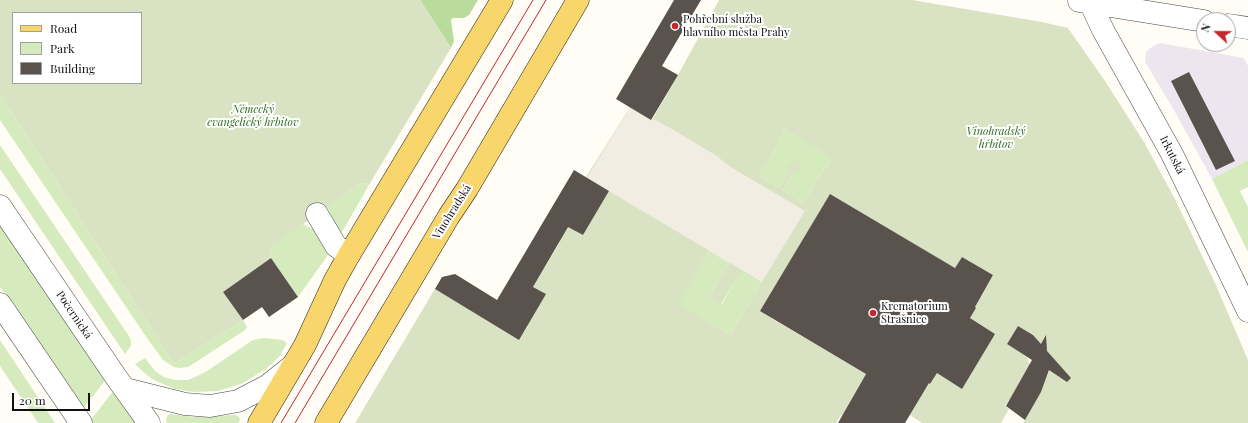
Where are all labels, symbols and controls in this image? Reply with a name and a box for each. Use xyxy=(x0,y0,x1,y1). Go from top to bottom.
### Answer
legend xyxy=(12,12,142,84)
north arrow xyxy=(1196,12,1236,52)
place label: Pohřební služba hlavního města Prahy xyxy=(683,13,790,39)
text: Road xyxy=(50,20,77,36)
marker: Pohřební služba hlavního města Prahy xyxy=(670,21,680,31)
text: N xyxy=(1197,21,1214,34)
text: Park xyxy=(50,40,75,56)
text: Building xyxy=(50,60,95,76)
park label: Německý evangelický hřbitov xyxy=(207,103,299,129)
park label: Vinohradský hřbitov xyxy=(966,125,1026,151)
street label: Irkutská xyxy=(1157,134,1187,176)
street label: Vinohradská xyxy=(430,182,474,242)
street label: Počernická xyxy=(53,289,95,341)
place label: Krematorium Strašnice xyxy=(881,300,948,326)
marker: Krematorium Strašnice xyxy=(868,308,878,318)
scale bar xyxy=(14,385,92,411)
text: 20 m xyxy=(19,392,46,408)

